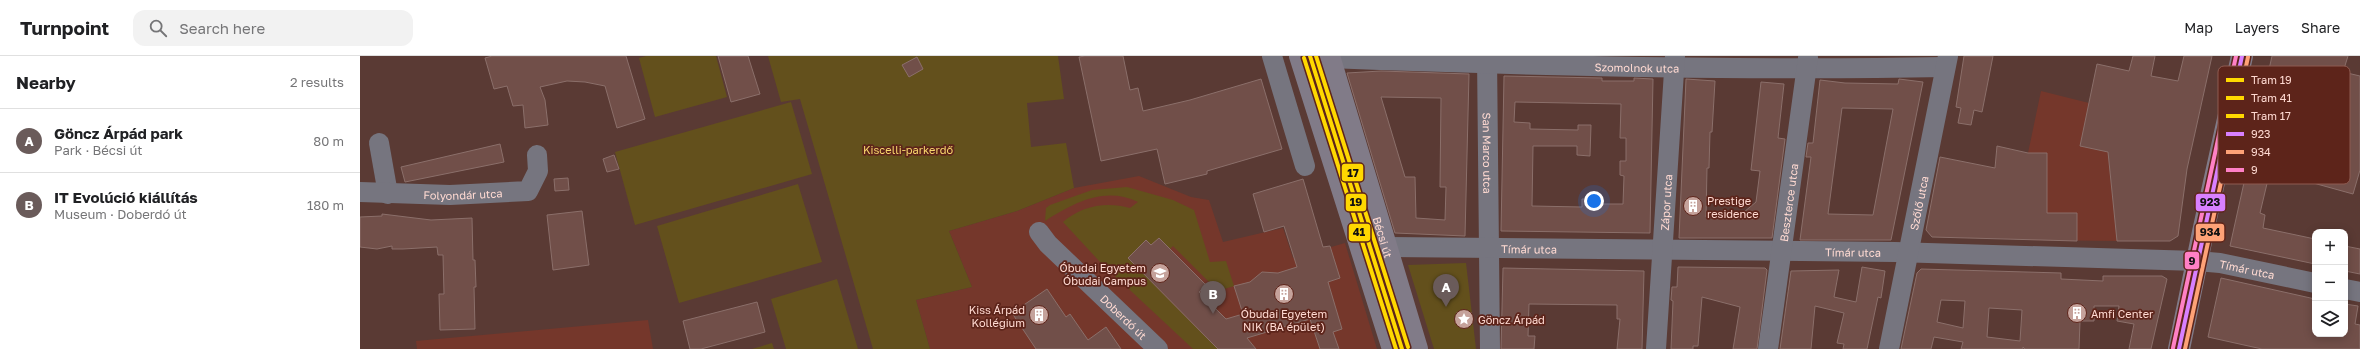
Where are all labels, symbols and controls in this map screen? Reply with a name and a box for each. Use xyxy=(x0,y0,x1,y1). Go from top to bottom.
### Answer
search box xyxy=(133,10,413,46)
text: Turnpoint xyxy=(20,16,109,39)
icon: search xyxy=(147,17,169,39)
text: Search here xyxy=(179,19,265,37)
text: Map xyxy=(2184,19,2213,36)
text: Layers xyxy=(2235,19,2279,36)
text: Share xyxy=(2301,19,2340,36)
street label: Szomolnok utca xyxy=(1594,60,1679,74)
legend xyxy=(2218,66,2350,184)
text: Nearby xyxy=(16,72,76,93)
text: Tram 19 xyxy=(2251,73,2292,86)
text: 2 results xyxy=(290,74,344,90)
text: Tram 41 xyxy=(2251,91,2292,104)
text: Tram 17 xyxy=(2251,109,2291,122)
street label: San Marco utca xyxy=(1481,112,1495,194)
text: Göncz Árpád park xyxy=(54,124,183,142)
text: 923 xyxy=(2251,127,2270,140)
text: A xyxy=(24,133,34,149)
text: 80 m xyxy=(313,133,344,149)
text: Park · Bécsi út xyxy=(54,142,143,158)
park label: Kiscelli-parkerdő xyxy=(863,143,953,156)
text: 934 xyxy=(2251,145,2271,158)
street label: Beszterce utca xyxy=(1776,162,1800,242)
line badge: 17 xyxy=(1341,163,1364,182)
text: 9 xyxy=(2251,163,2258,176)
text: 17 xyxy=(1347,166,1359,179)
street label: Zápor utca xyxy=(1657,174,1674,231)
street label: Szőlő utca xyxy=(1907,175,1930,231)
street label: Folyondár utca xyxy=(423,186,503,202)
text: IT Evolúció kiállítás xyxy=(54,188,198,206)
your location xyxy=(1584,191,1604,211)
line badge: 19 xyxy=(1345,193,1367,212)
line badge: 923 xyxy=(2195,193,2226,212)
place label: Prestige residence xyxy=(1707,194,1759,220)
text: 19 xyxy=(1350,195,1362,208)
building icon: Prestige residence xyxy=(1682,195,1704,217)
text: 923 xyxy=(2200,195,2220,208)
text: B xyxy=(24,197,34,213)
text: 180 m xyxy=(307,197,344,213)
text: Museum · Doberdó út xyxy=(54,206,187,222)
street label: Bécsi út xyxy=(1371,215,1396,259)
line badge: 41 xyxy=(1348,223,1371,242)
line badge: 934 xyxy=(2195,223,2225,242)
text: 41 xyxy=(1353,225,1366,238)
text: 934 xyxy=(2200,225,2220,238)
map controls xyxy=(2312,229,2348,337)
button: + xyxy=(2312,229,2348,265)
street label: Tímár utca xyxy=(1501,242,1557,255)
street label: Tímár utca xyxy=(1825,245,1881,258)
line badge: 9 xyxy=(2184,251,2200,270)
text: 9 xyxy=(2189,254,2196,267)
street label: Tímár utca xyxy=(2218,257,2276,281)
place label: Óbudai Egyetem Óbudai Campus xyxy=(1060,261,1146,287)
school or university icon: Óbudai Egyetem Óbudai Campus xyxy=(1149,262,1171,284)
button: − xyxy=(2312,265,2348,301)
pin: A xyxy=(1433,274,1459,307)
pin: B xyxy=(1200,281,1226,314)
building icon: Óbudai Egyetem NIK (BA épület) xyxy=(1273,283,1295,305)
street label: Doberdó út xyxy=(1098,291,1150,342)
button: layers xyxy=(2312,301,2348,337)
building icon: Amfi Center xyxy=(2066,302,2088,324)
place label: Kiss Árpád Kollégium xyxy=(969,303,1025,329)
building icon: Kiss Árpád Kollégium xyxy=(1028,304,1050,326)
place label: Óbudai Egyetem NIK (BA épület) xyxy=(1241,307,1327,333)
place label: Amfi Center xyxy=(2091,307,2154,320)
place icon: Göncz Árpád xyxy=(1453,308,1475,330)
place label: Göncz Árpád xyxy=(1478,313,1545,326)

